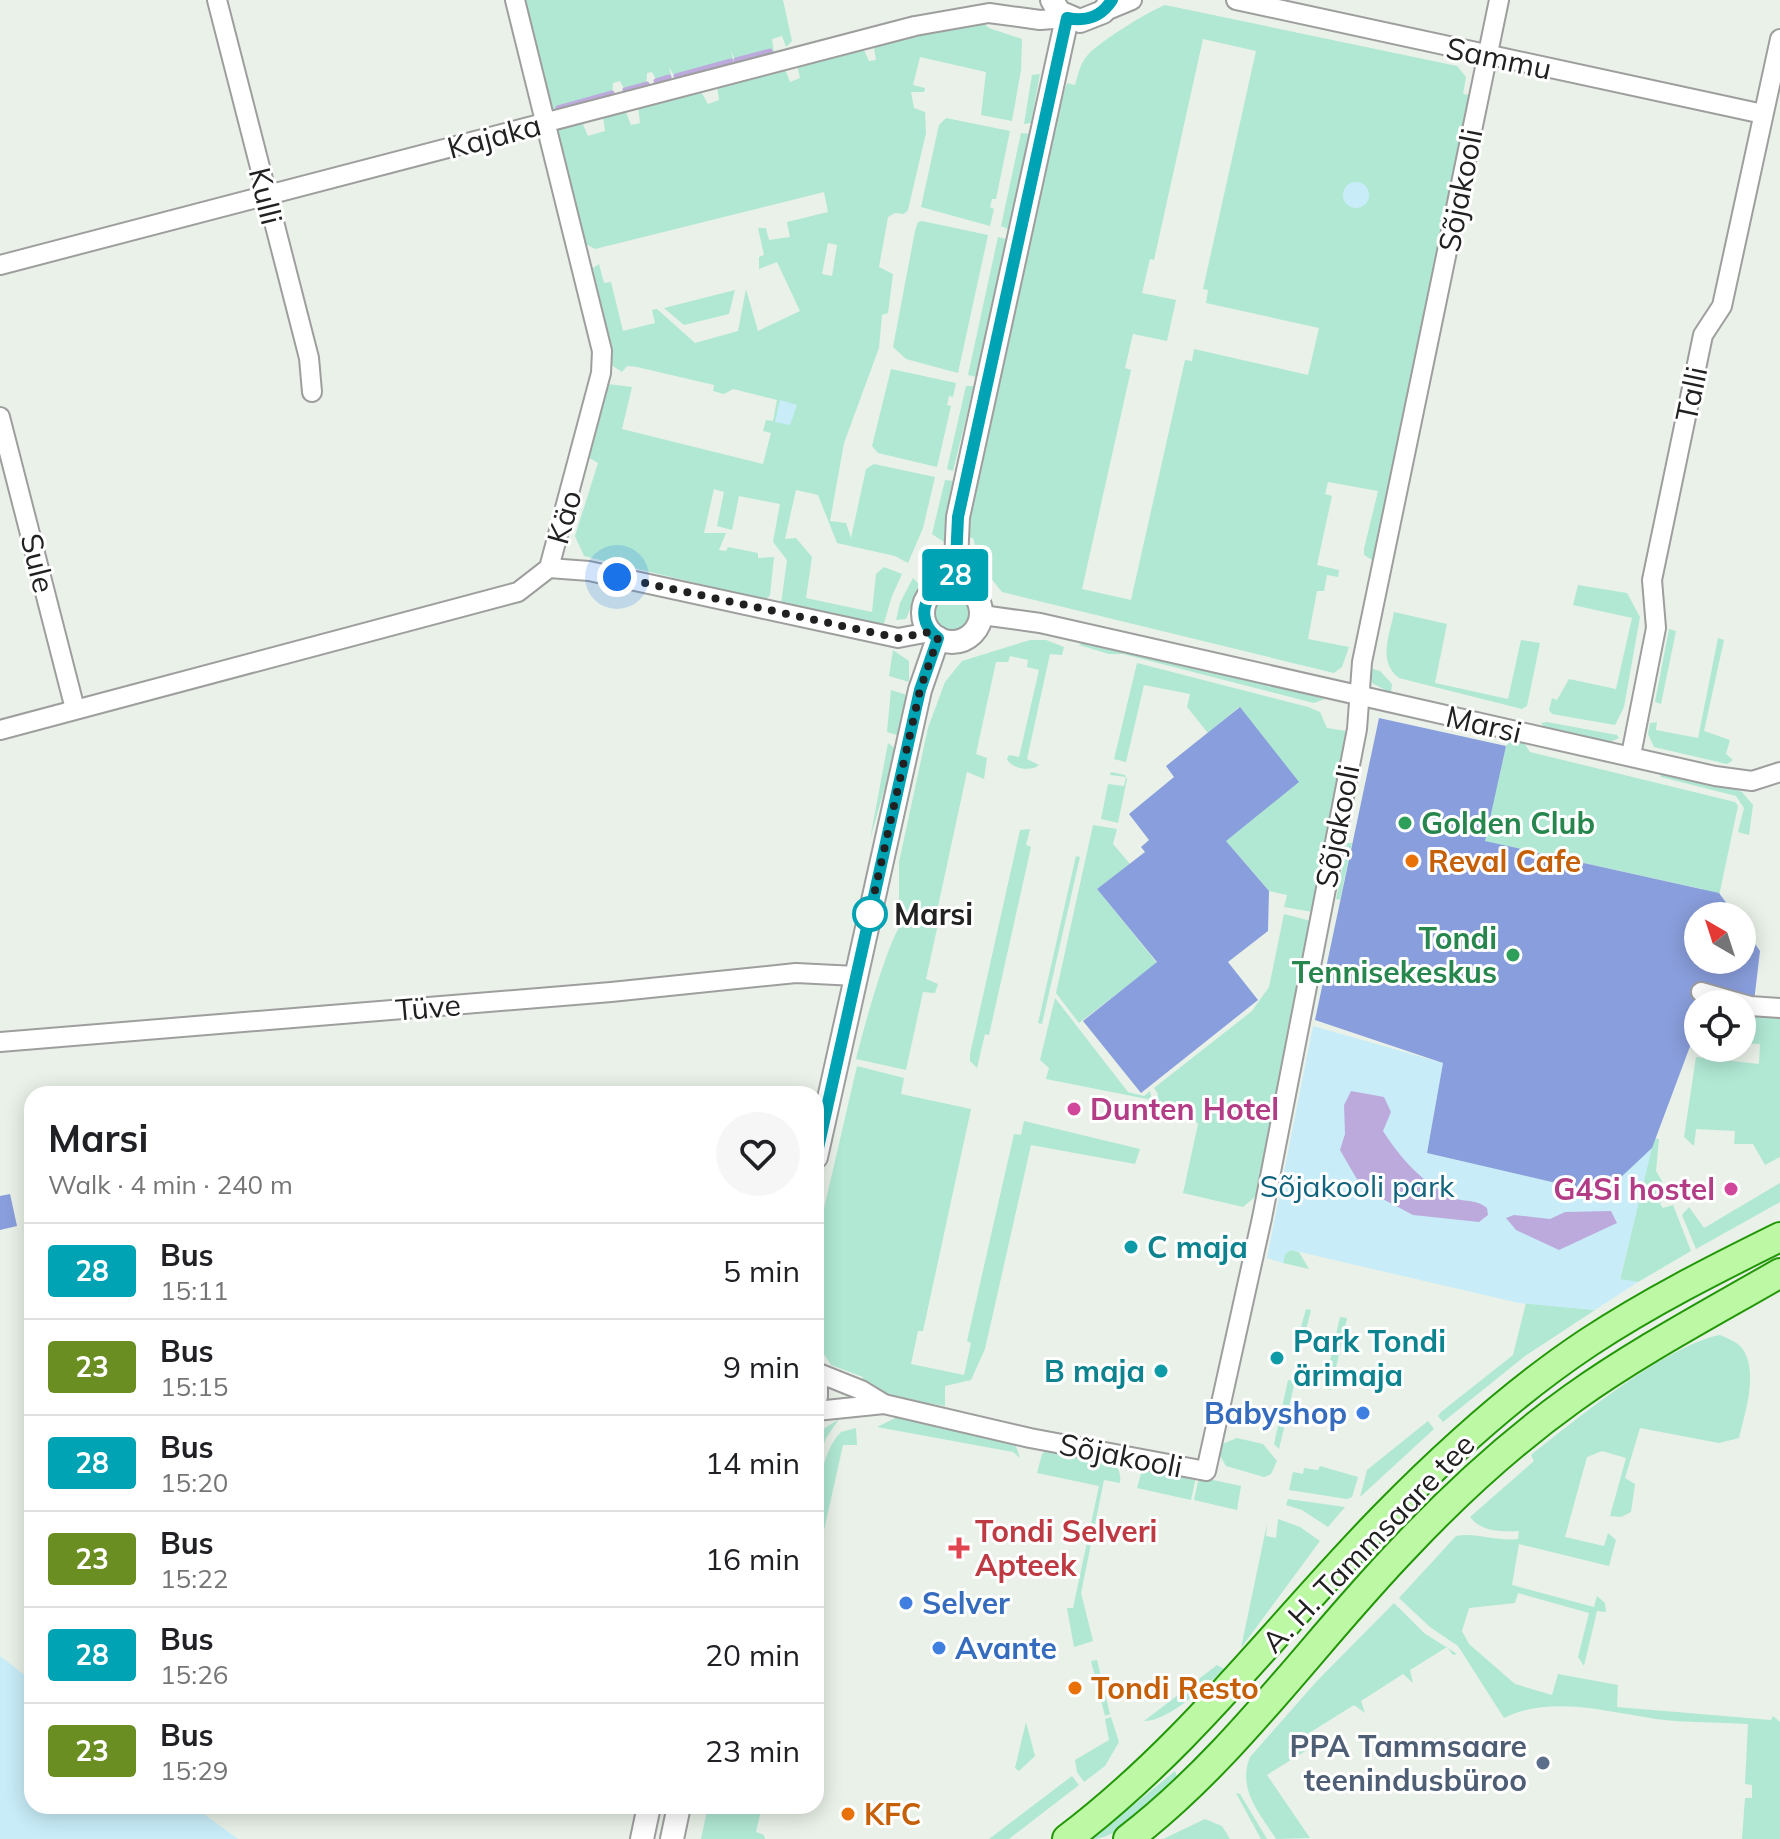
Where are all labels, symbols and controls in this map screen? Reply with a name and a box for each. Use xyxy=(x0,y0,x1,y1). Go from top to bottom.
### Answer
street label: Sammu xyxy=(1443,28,1555,88)
street label: Kajaka xyxy=(443,105,545,167)
street label: Sõjakooli xyxy=(1429,125,1491,255)
street label: Kulli xyxy=(241,164,291,228)
street label: Talli xyxy=(1667,363,1715,425)
street label: Käo xyxy=(538,486,590,548)
street label: Sule xyxy=(12,530,64,596)
line badge: 28 xyxy=(919,549,991,601)
your location xyxy=(597,557,637,597)
text: 28 xyxy=(938,557,972,592)
street label: Marsi xyxy=(1442,697,1526,751)
street label: Sõjakooli xyxy=(1306,761,1368,891)
place label: Golden Club xyxy=(1421,804,1595,842)
marker: Golden Club xyxy=(1396,814,1414,832)
place label: Reval Cafe xyxy=(1428,842,1581,880)
marker: Reval Cafe xyxy=(1403,852,1421,870)
place label: Marsi xyxy=(894,895,973,933)
marker: Marsi xyxy=(853,897,887,931)
north arrow xyxy=(1684,902,1756,974)
map controls xyxy=(1684,902,1756,1062)
place label: Tondi Tennisekeskus xyxy=(1292,919,1497,991)
marker: Tondi Tennisekeskus xyxy=(1504,946,1522,964)
street label: Tüve xyxy=(394,985,462,1029)
button: locate xyxy=(1684,990,1756,1062)
place label: Dunten Hotel xyxy=(1090,1090,1279,1128)
marker: Dunten Hotel xyxy=(1065,1100,1083,1118)
button: heart xyxy=(716,1112,800,1196)
text: Marsi xyxy=(48,1114,148,1162)
park label: Sõjakooli park xyxy=(1260,1167,1455,1205)
text: Walk · 4 min · 240 m xyxy=(48,1168,293,1201)
place label: G4Si hostel xyxy=(1553,1170,1715,1208)
marker: G4Si hostel xyxy=(1722,1180,1740,1198)
place label: C maja xyxy=(1147,1228,1248,1266)
text: Bus xyxy=(160,1236,214,1274)
marker: C maja xyxy=(1122,1238,1140,1256)
text: 5 min xyxy=(723,1252,800,1290)
text: 28 xyxy=(75,1253,109,1288)
text: 15:11 xyxy=(160,1274,228,1307)
place label: Park Tondi ärimaja xyxy=(1293,1322,1446,1394)
text: Bus xyxy=(160,1332,214,1370)
text: 9 min xyxy=(723,1348,800,1386)
text: 23 xyxy=(75,1349,109,1384)
marker: Park Tondi ärimaja xyxy=(1268,1349,1286,1367)
place label: B maja xyxy=(1044,1352,1145,1390)
marker: B maja xyxy=(1152,1362,1170,1380)
text: 15:15 xyxy=(160,1370,228,1403)
place label: Babyshop xyxy=(1204,1394,1347,1432)
marker: Babyshop xyxy=(1354,1404,1372,1422)
street label: Sõjakooli xyxy=(1056,1424,1186,1486)
street label: A. H. Tammsaare tee xyxy=(1254,1425,1482,1661)
text: Bus xyxy=(160,1428,214,1466)
text: 14 min xyxy=(705,1444,800,1482)
text: 28 xyxy=(75,1445,109,1480)
text: 15:20 xyxy=(160,1466,228,1499)
place label: Tondi Selveri Apteek xyxy=(975,1512,1157,1584)
text: Bus xyxy=(160,1524,214,1562)
marker: Tondi Selveri Apteek xyxy=(950,1539,968,1557)
text: 16 min xyxy=(705,1540,800,1578)
text: 23 xyxy=(75,1541,109,1576)
text: 15:22 xyxy=(160,1562,228,1595)
place label: Selver xyxy=(922,1584,1010,1622)
marker: Selver xyxy=(897,1594,915,1612)
text: Bus xyxy=(160,1620,214,1658)
place label: Avante xyxy=(955,1629,1057,1667)
text: 20 min xyxy=(705,1636,800,1674)
text: 28 xyxy=(75,1637,109,1672)
marker: Avante xyxy=(930,1639,948,1657)
text: 15:26 xyxy=(160,1658,228,1691)
place label: Tondi Resto xyxy=(1091,1669,1259,1707)
marker: Tondi Resto xyxy=(1066,1679,1084,1697)
text: Bus xyxy=(160,1716,214,1754)
place label: PPA Tammsaare teenindusbüroo xyxy=(1290,1727,1527,1799)
text: 23 min xyxy=(705,1732,800,1770)
text: 23 xyxy=(75,1733,109,1768)
text: 15:29 xyxy=(160,1754,228,1787)
marker: PPA Tammsaare teenindusbüroo xyxy=(1534,1754,1552,1772)
place label: KFC xyxy=(864,1795,921,1833)
marker: KFC xyxy=(839,1805,857,1823)

